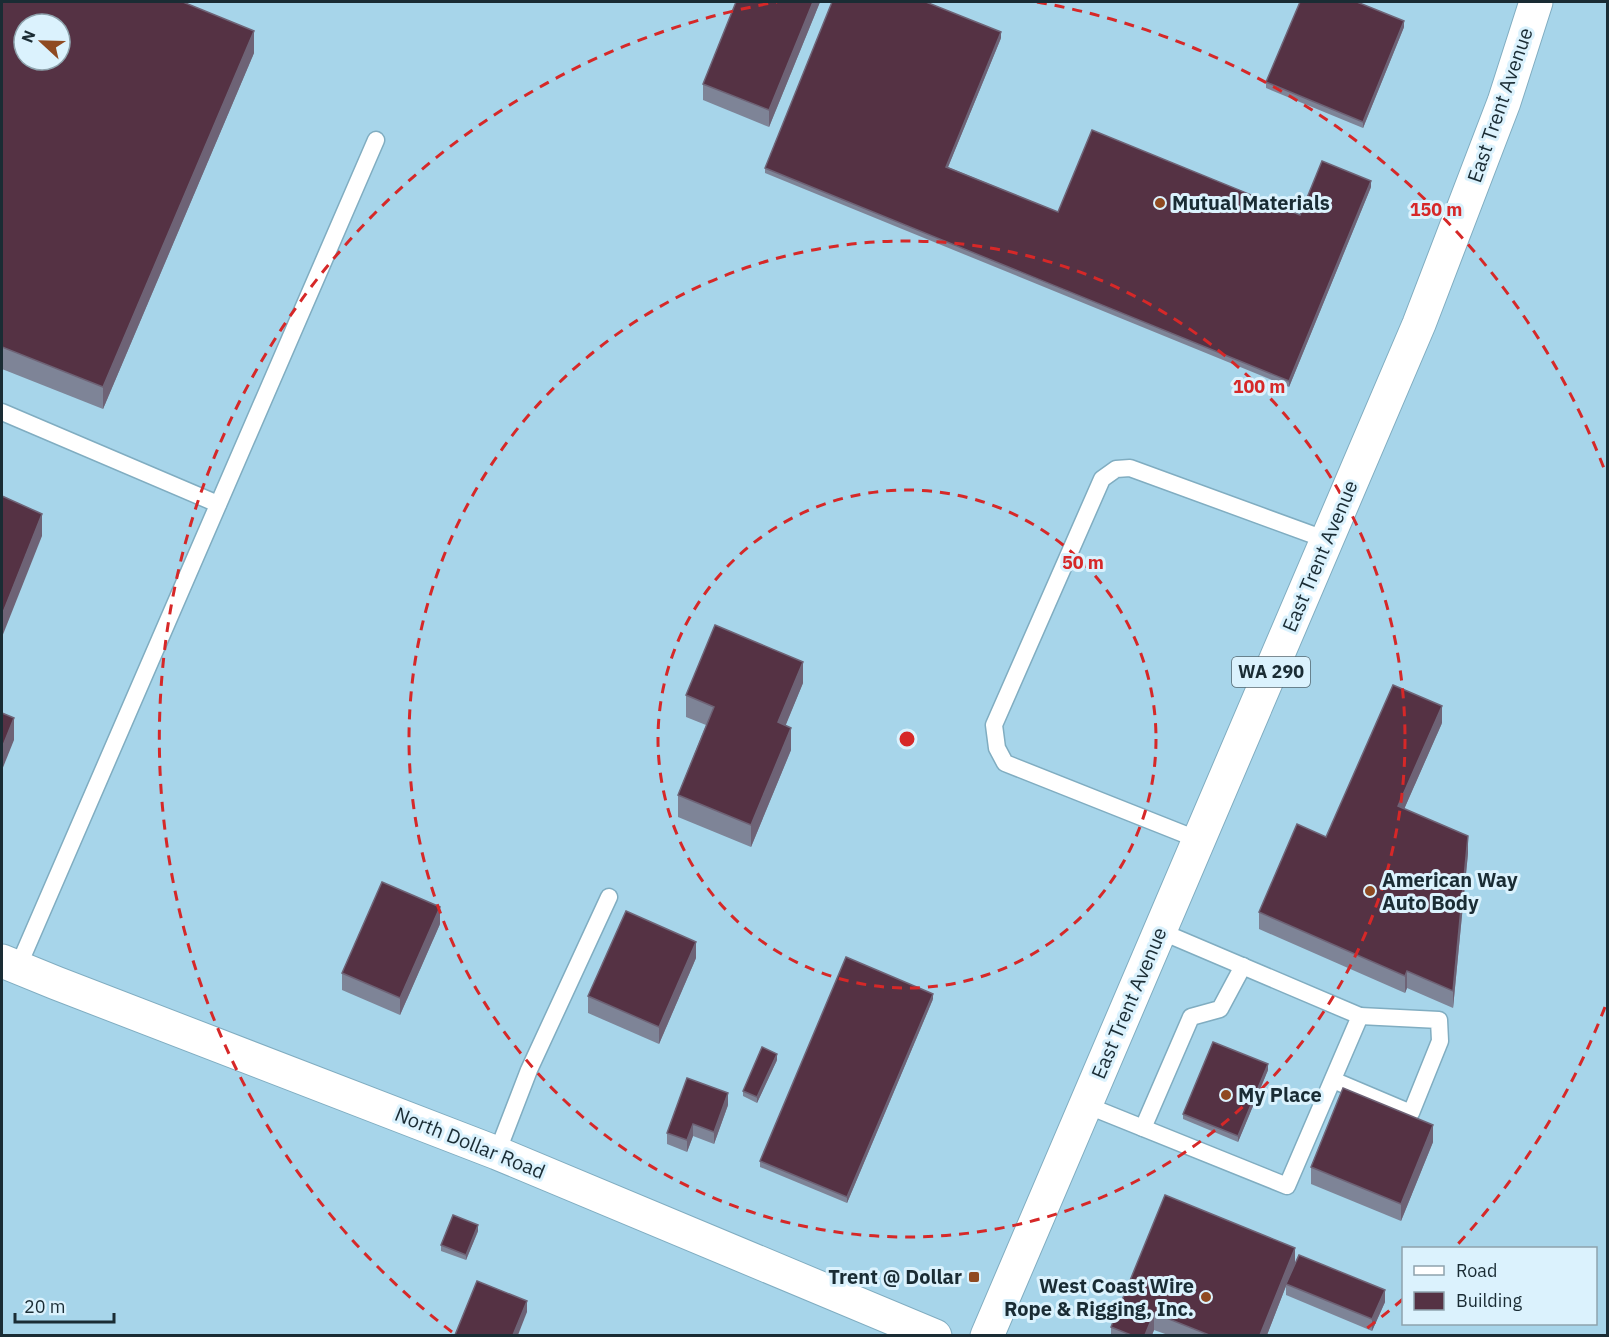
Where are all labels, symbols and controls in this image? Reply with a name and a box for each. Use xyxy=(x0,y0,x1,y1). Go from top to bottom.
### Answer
north arrow xyxy=(12,12,72,72)
street label: East Trent Avenue xyxy=(1460,24,1539,186)
text: N xyxy=(17,27,40,46)
place label: Mutual Materials xyxy=(1172,189,1330,216)
marker: Mutual Materials xyxy=(1153,196,1167,210)
text: 150 m xyxy=(1410,198,1462,221)
text: 100 m xyxy=(1233,375,1285,398)
street label: East Trent Avenue xyxy=(1275,476,1364,636)
text: 50 m xyxy=(1062,551,1104,574)
road number: WA 290 xyxy=(1232,657,1310,687)
centre of rings xyxy=(897,729,917,749)
place label: American Way Auto Body xyxy=(1382,866,1518,916)
marker: American Way Auto Body xyxy=(1363,884,1377,898)
street label: East Trent Avenue xyxy=(1084,923,1173,1083)
place label: My Place xyxy=(1238,1081,1322,1108)
marker: My Place xyxy=(1219,1088,1233,1102)
street label: North Dollar Road xyxy=(391,1100,549,1185)
legend xyxy=(1402,1247,1597,1325)
text: Road xyxy=(1456,1259,1497,1282)
place label: Trent @ Dollar xyxy=(828,1263,962,1290)
marker: Trent @ Dollar xyxy=(967,1270,981,1284)
place label: West Coast Wire Rope & Rigging, Inc. xyxy=(1004,1272,1194,1322)
scale bar xyxy=(15,1286,114,1324)
text: Building xyxy=(1456,1289,1523,1312)
marker: West Coast Wire Rope & Rigging, Inc. xyxy=(1199,1290,1213,1304)
text: 20 m xyxy=(24,1295,66,1318)

